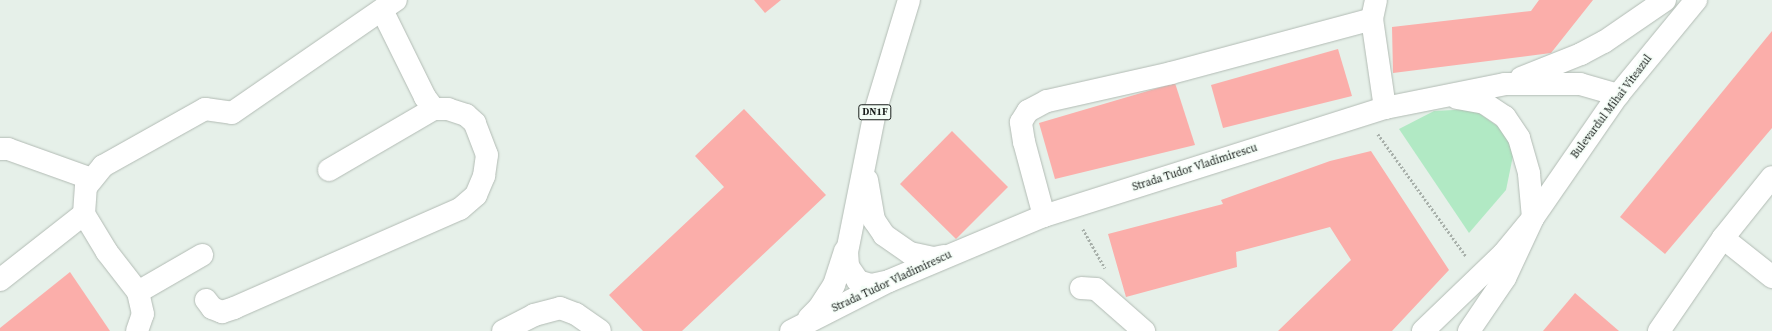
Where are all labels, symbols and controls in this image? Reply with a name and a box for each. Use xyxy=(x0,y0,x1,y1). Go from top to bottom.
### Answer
street label: Bulevardul Mihai Viteazul xyxy=(1569,52,1655,162)
road number: DN1F xyxy=(858,104,892,120)
street label: Strada Tudor Vladimirescu xyxy=(1131,141,1259,195)
street label: Strada Tudor Vladimirescu xyxy=(830,248,954,316)

